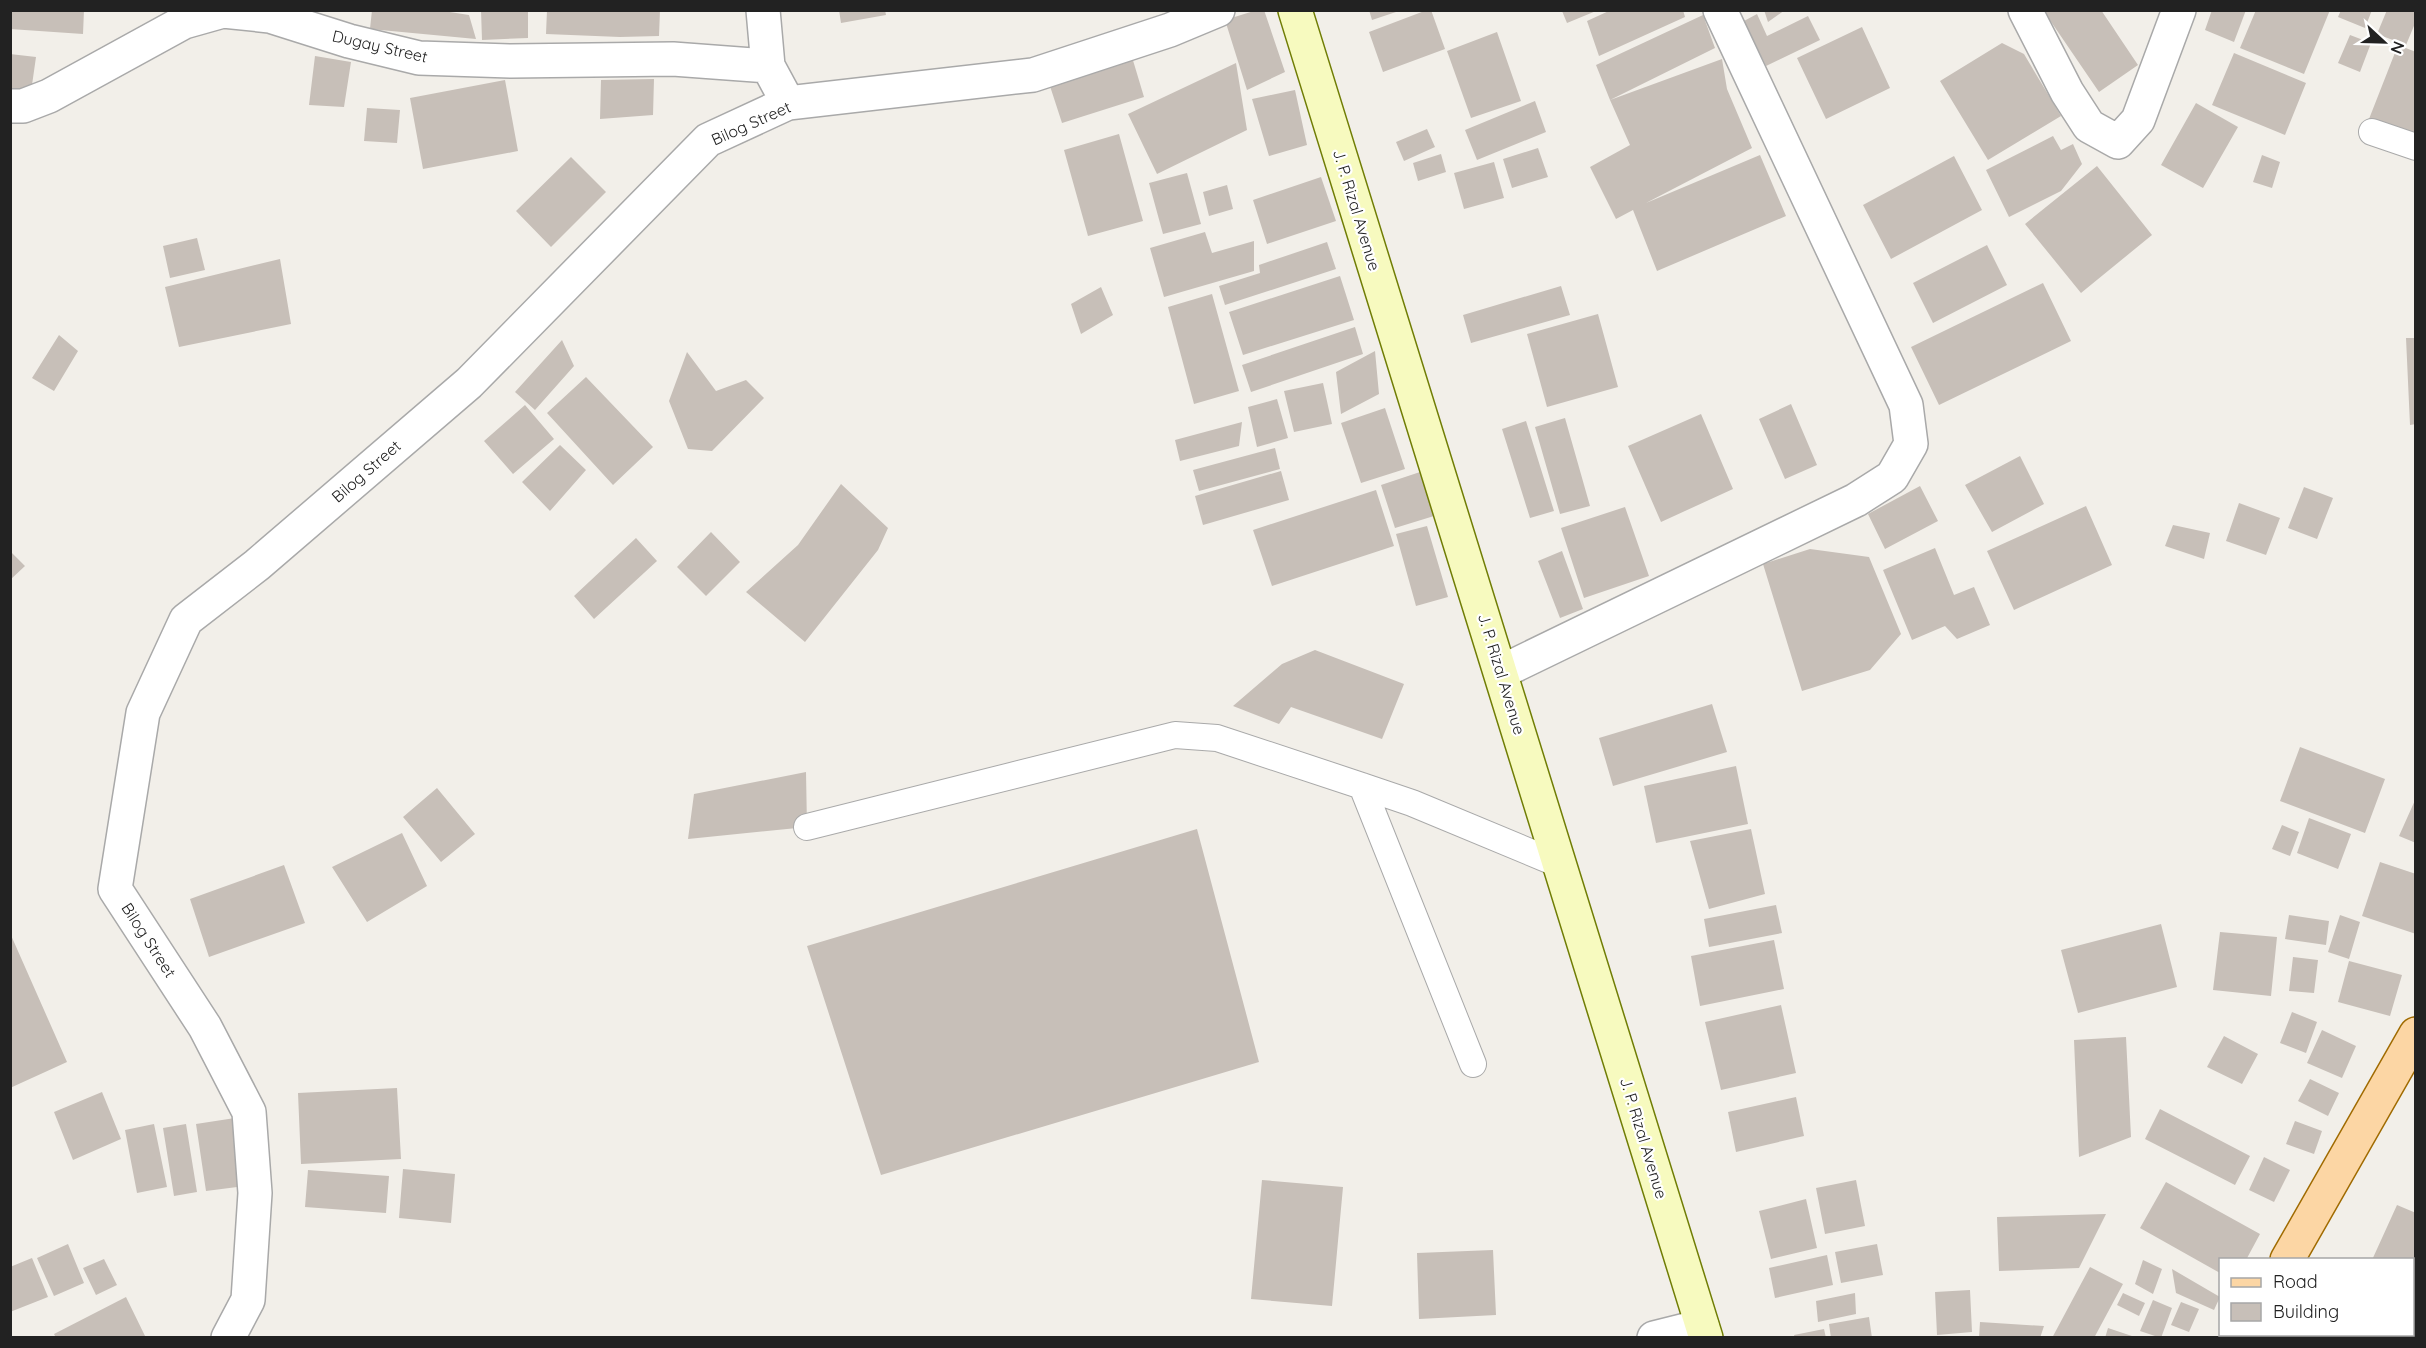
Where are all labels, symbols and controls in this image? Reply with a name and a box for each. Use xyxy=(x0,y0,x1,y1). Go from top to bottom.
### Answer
north arrow xyxy=(2354,12,2414,72)
street label: Dugay Street xyxy=(330,25,430,67)
text: N xyxy=(2386,38,2409,57)
street label: Bilog Street xyxy=(708,97,794,149)
street label: J. P. Rizal Avenue xyxy=(1329,147,1385,273)
street label: Bilog Street xyxy=(327,436,405,506)
street label: J. P. Rizal Avenue xyxy=(1474,611,1530,737)
street label: Bilog Street xyxy=(117,899,181,981)
street label: J. P. Rizal Avenue xyxy=(1616,1075,1672,1201)
legend xyxy=(2219,1258,2414,1336)
text: Road xyxy=(2273,1270,2318,1293)
text: Building xyxy=(2273,1300,2339,1323)

